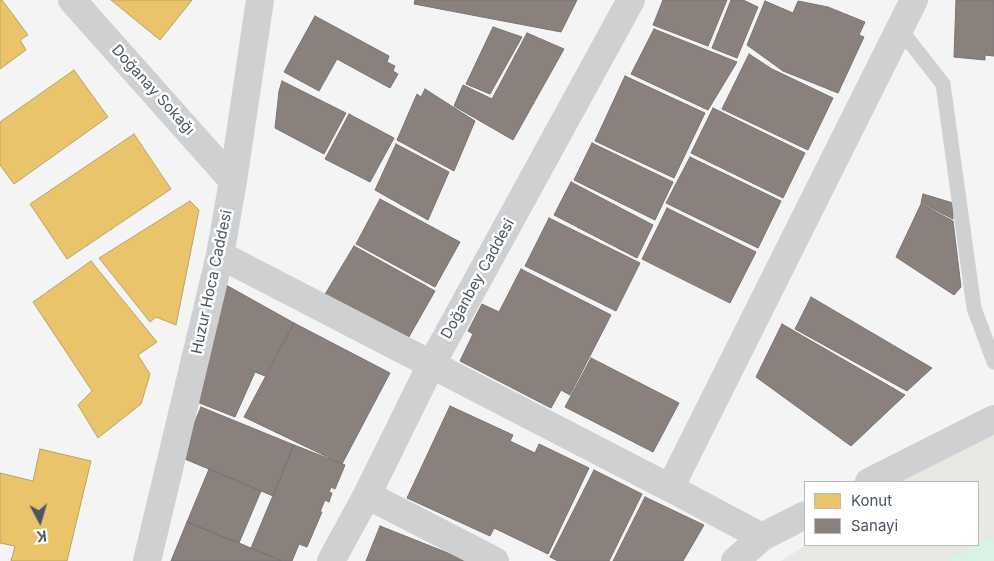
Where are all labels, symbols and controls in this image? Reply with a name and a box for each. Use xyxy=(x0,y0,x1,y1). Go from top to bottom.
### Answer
street label: Doğanay Sokağı xyxy=(108,41,198,139)
street label: Huzur Hoca Caddesi xyxy=(188,208,236,356)
street label: Doğanbey Caddesi xyxy=(437,216,519,342)
legend xyxy=(804,481,979,546)
text: Konut xyxy=(851,491,892,510)
north arrow xyxy=(15,496,65,546)
text: Sanayi xyxy=(851,516,898,535)
text: K xyxy=(36,527,48,545)

